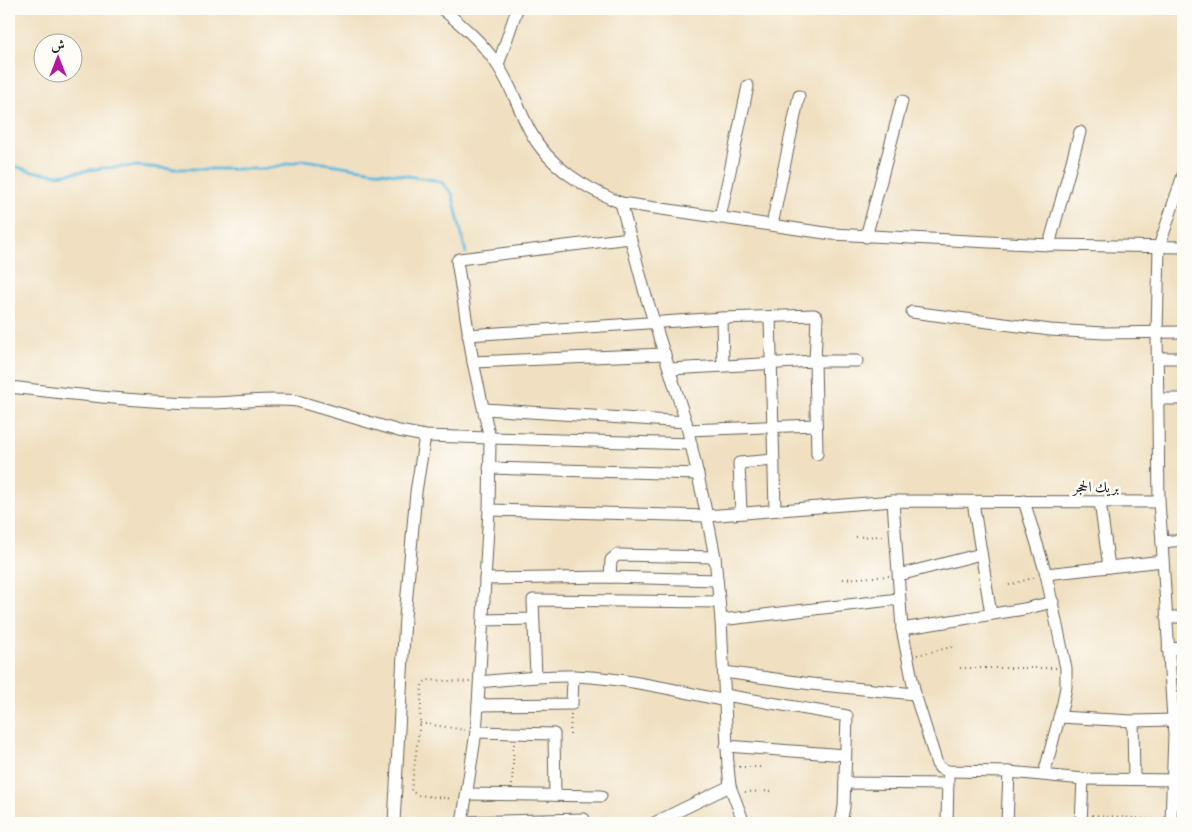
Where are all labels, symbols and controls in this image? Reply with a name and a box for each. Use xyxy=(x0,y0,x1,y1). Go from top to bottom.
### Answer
north arrow xyxy=(32,32,82,82)
text: ش xyxy=(51,37,65,57)
street label: بريك الحجر xyxy=(1071,478,1119,499)

